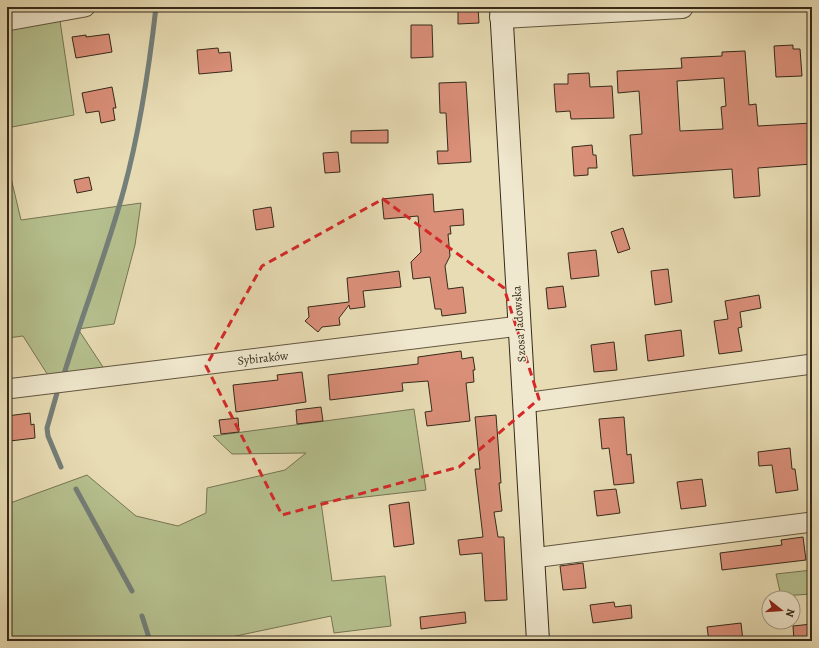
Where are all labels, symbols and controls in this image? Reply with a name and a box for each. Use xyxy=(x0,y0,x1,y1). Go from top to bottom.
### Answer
street label: Szosa Jadowska xyxy=(508,285,530,363)
street label: Sybiraków xyxy=(237,347,290,369)
north arrow xyxy=(761,590,801,630)
text: N xyxy=(782,607,798,619)

